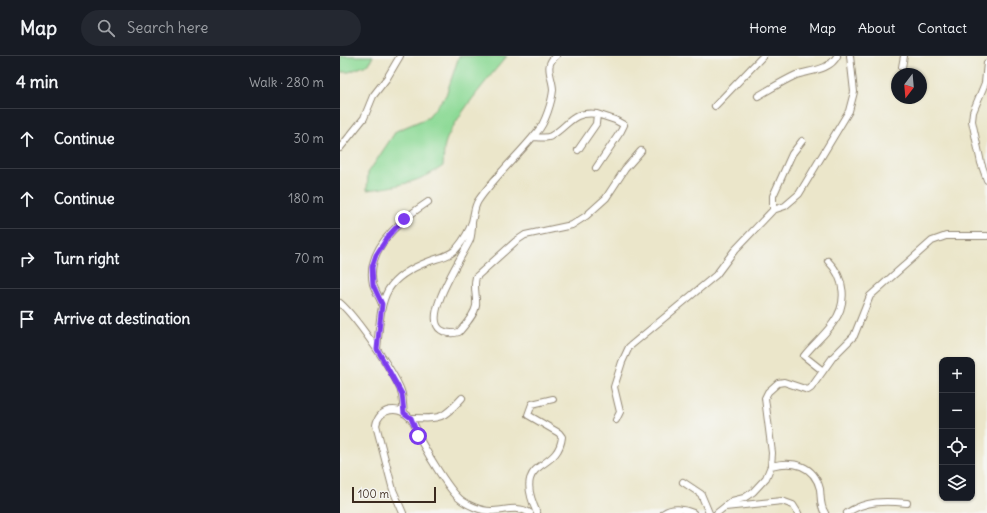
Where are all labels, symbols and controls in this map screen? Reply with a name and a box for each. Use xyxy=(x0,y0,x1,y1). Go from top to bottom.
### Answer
search box xyxy=(81,10,361,46)
text: Map xyxy=(20,16,57,40)
icon: search xyxy=(95,17,117,39)
text: Search here xyxy=(127,18,208,37)
text: Home xyxy=(749,19,787,37)
text: Map xyxy=(809,19,836,37)
text: About xyxy=(858,19,896,37)
text: Contact xyxy=(918,19,967,37)
north arrow xyxy=(891,68,927,104)
text: 4 min xyxy=(16,71,58,93)
text: Walk · 280 m xyxy=(249,74,324,91)
icon: ahead xyxy=(16,128,38,150)
text: Continue xyxy=(54,129,115,148)
text: 30 m xyxy=(294,130,324,147)
icon: ahead xyxy=(16,188,38,210)
text: Continue xyxy=(54,189,115,208)
text: 180 m xyxy=(288,190,324,207)
route end xyxy=(395,210,413,228)
icon: right xyxy=(16,248,38,270)
text: Turn right xyxy=(54,249,119,268)
text: 70 m xyxy=(295,250,324,267)
icon: arrive xyxy=(16,308,38,330)
text: Arrive at destination xyxy=(54,309,190,328)
map controls xyxy=(939,357,975,501)
button: + xyxy=(939,357,975,393)
button: − xyxy=(939,393,975,429)
route start xyxy=(409,427,427,445)
button: locate xyxy=(939,429,975,465)
button: layers xyxy=(939,465,975,501)
scale bar xyxy=(352,485,436,504)
text: 100 m xyxy=(358,487,389,501)

